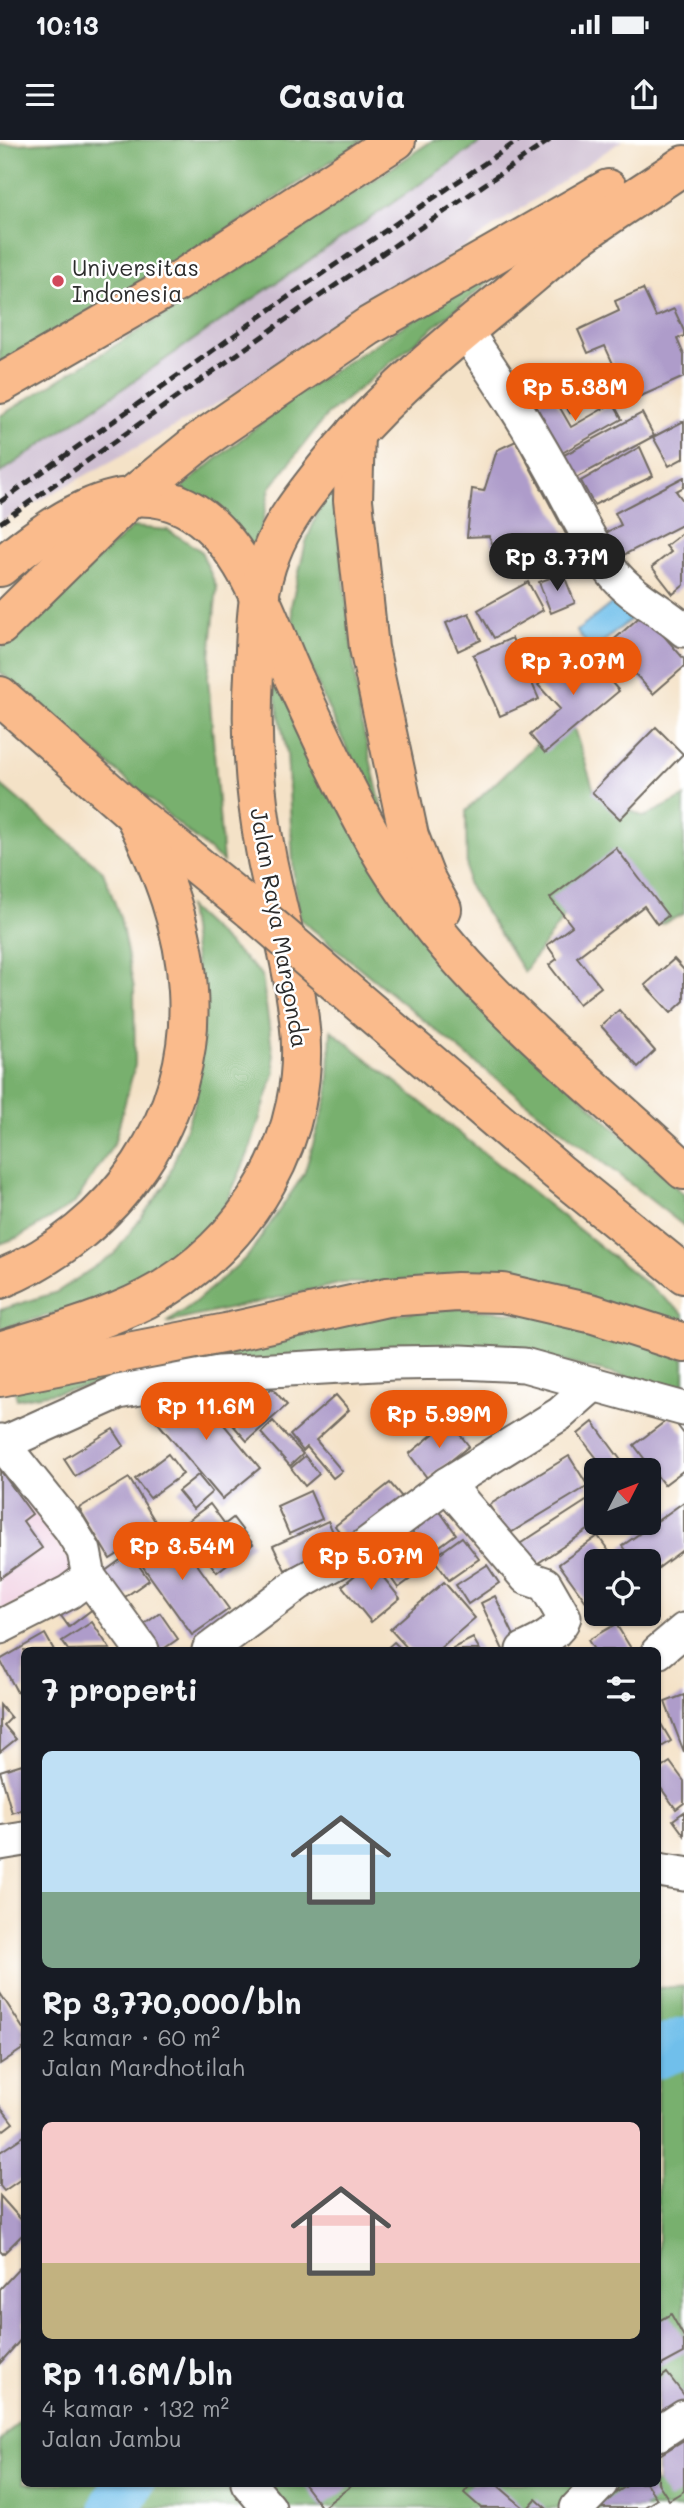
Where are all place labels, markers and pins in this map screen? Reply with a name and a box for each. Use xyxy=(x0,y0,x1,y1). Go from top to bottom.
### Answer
place label: Universitas Indonesia xyxy=(72,252,199,308)
marker: Universitas Indonesia xyxy=(50,273,66,289)
pin: Rp 5.38M xyxy=(503,364,647,423)
pin: Rp 3.77M xyxy=(485,533,629,593)
pin: Rp 7.07M xyxy=(501,638,645,697)
pin: Rp 11.6M xyxy=(134,1382,278,1442)
pin: Rp 5.99M xyxy=(367,1390,511,1450)
pin: Rp 3.54M xyxy=(110,1522,254,1582)
pin: Rp 5.07M xyxy=(299,1532,443,1592)

